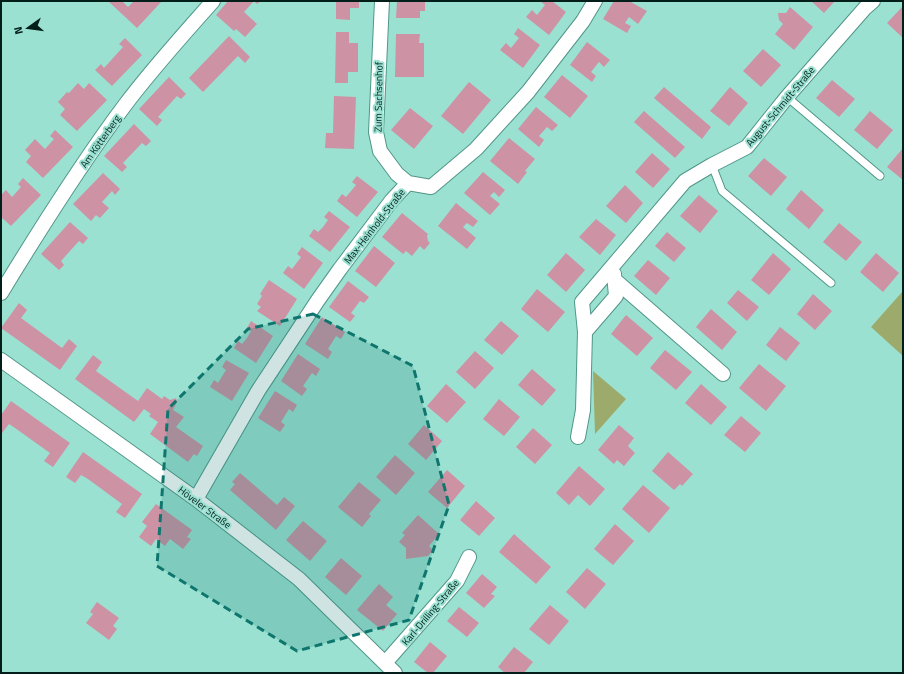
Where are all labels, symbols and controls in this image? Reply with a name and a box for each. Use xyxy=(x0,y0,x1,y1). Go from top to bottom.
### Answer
north arrow xyxy=(8,8,48,48)
text: N xyxy=(10,25,27,36)
street label: Zum Sachsenhof xyxy=(370,61,387,132)
street label: August-Schmidt-Straße xyxy=(742,63,818,150)
street label: Am Kötterberg xyxy=(77,112,124,171)
street label: Max-Heinhold-Straße xyxy=(340,186,409,267)
street label: Höveler Straße xyxy=(175,483,234,532)
street label: Karl-Drilling-Straße xyxy=(398,576,463,649)

